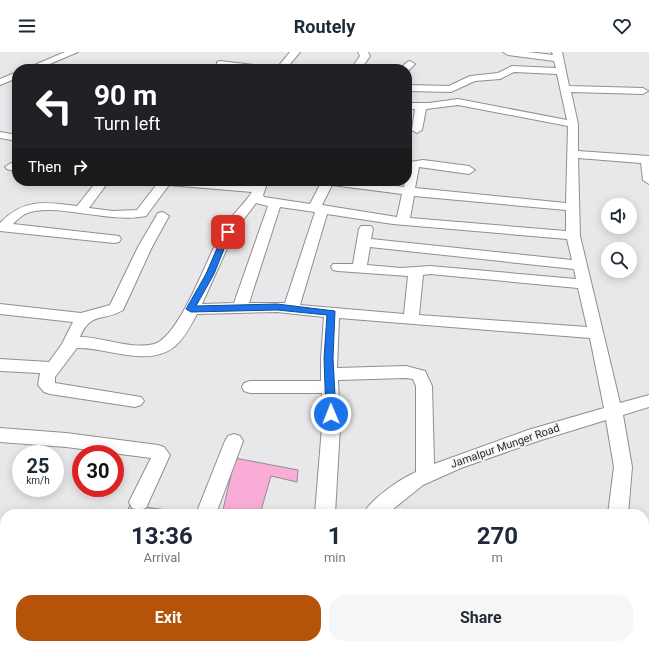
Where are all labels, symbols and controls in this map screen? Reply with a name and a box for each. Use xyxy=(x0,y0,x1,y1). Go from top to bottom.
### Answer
icon: menu xyxy=(16,15,38,37)
icon: heart xyxy=(611,15,633,37)
text: Routely xyxy=(294,16,355,37)
text: 90 m xyxy=(94,79,157,112)
icon: left xyxy=(28,80,80,132)
text: Turn left xyxy=(94,113,160,134)
icon: right xyxy=(69,156,91,178)
text: Then xyxy=(28,158,61,176)
map controls xyxy=(601,198,637,278)
button: sound xyxy=(601,198,637,234)
pin xyxy=(211,215,245,249)
icon: arrive xyxy=(217,221,239,243)
button: search xyxy=(601,242,637,278)
position arrow xyxy=(310,393,352,435)
street label: Jamalpur Munger Road xyxy=(449,421,561,471)
speed limit sign: 30 xyxy=(72,445,124,497)
text: 25 xyxy=(27,454,49,478)
text: km/h xyxy=(26,475,50,486)
text: 13:36 xyxy=(131,522,193,550)
text: 1 xyxy=(328,522,342,550)
text: 270 xyxy=(477,522,518,550)
text: Arrival xyxy=(143,550,180,565)
text: min xyxy=(324,550,346,565)
text: m xyxy=(492,550,503,565)
button: Exit xyxy=(16,595,321,641)
button: Share xyxy=(329,595,633,641)

